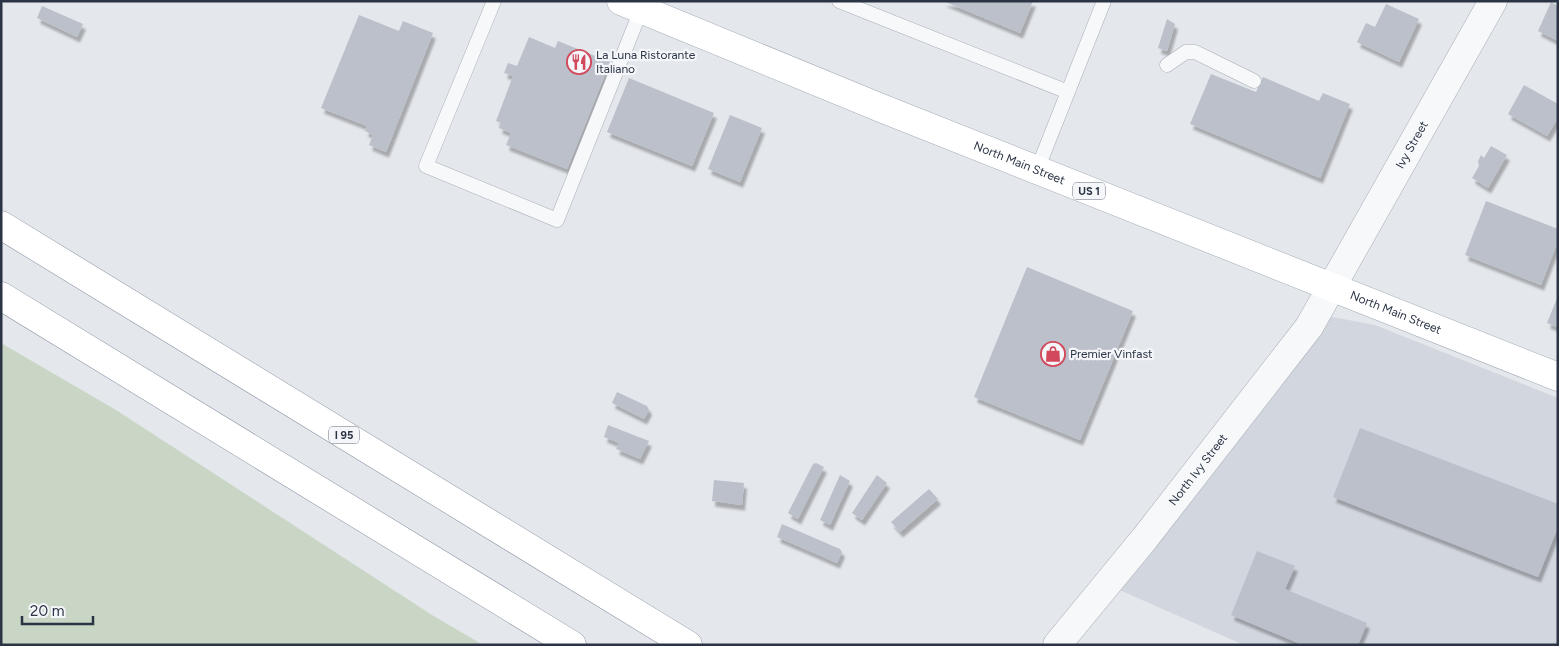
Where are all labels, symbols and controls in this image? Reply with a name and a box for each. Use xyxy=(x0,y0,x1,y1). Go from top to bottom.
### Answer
place label: La Luna Ristorante Italiano xyxy=(596,48,696,76)
restaurant icon: La Luna Ristorante Italiano xyxy=(566,49,592,75)
street label: Ivy Street xyxy=(1393,118,1431,171)
street label: North Main Street xyxy=(972,139,1067,188)
road number: US 1 xyxy=(1073,182,1105,200)
street label: North Main Street xyxy=(1348,288,1444,337)
shop icon: Premier Vinfast xyxy=(1040,341,1066,367)
place label: Premier Vinfast xyxy=(1070,347,1153,361)
road number: I 95 xyxy=(329,426,359,444)
street label: North Ivy Street xyxy=(1166,431,1231,508)
scale bar xyxy=(22,594,94,626)
text: 20 m xyxy=(30,602,64,620)

